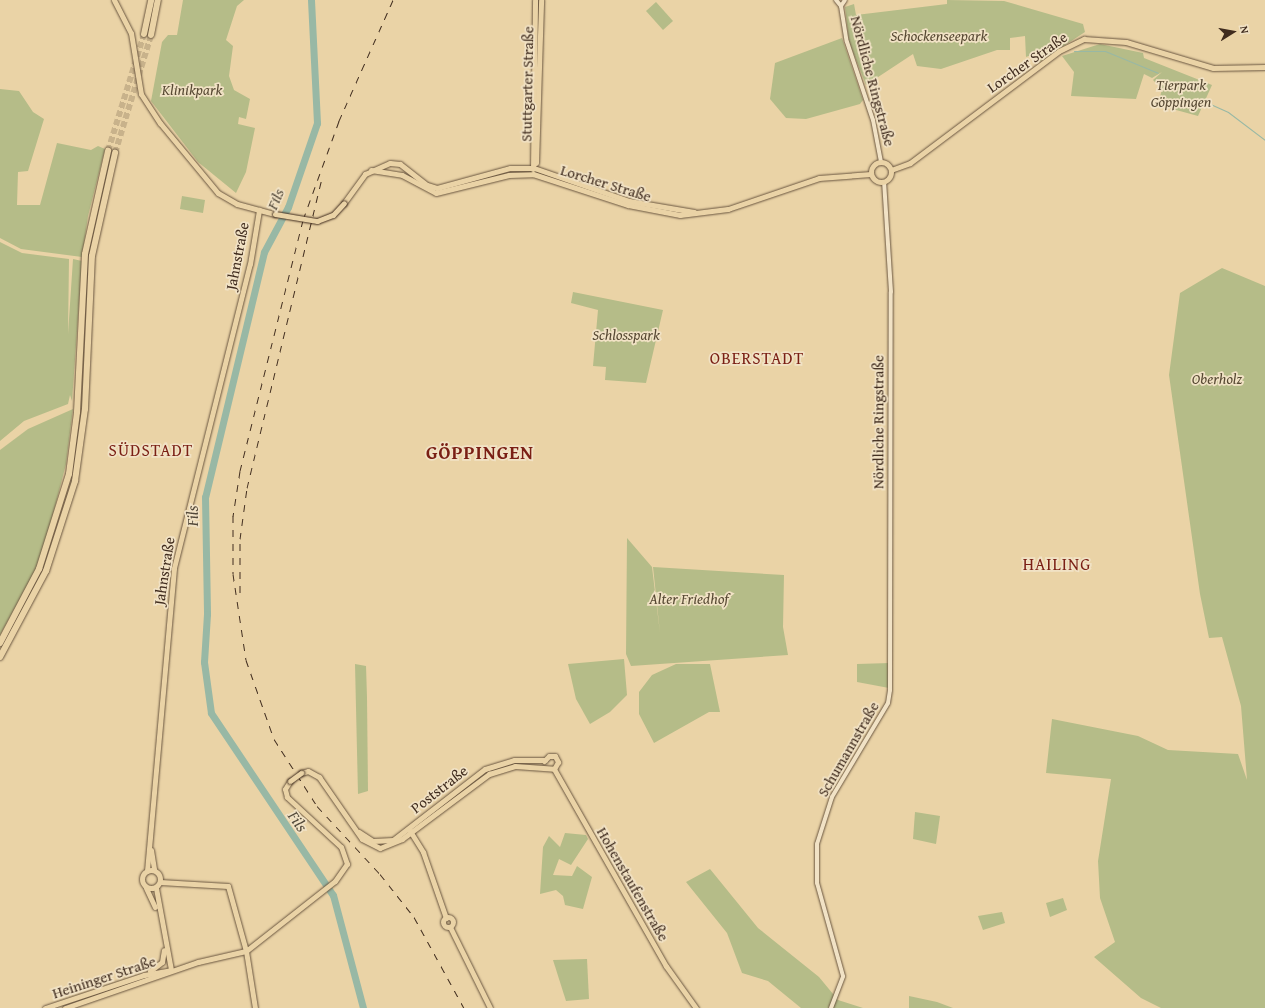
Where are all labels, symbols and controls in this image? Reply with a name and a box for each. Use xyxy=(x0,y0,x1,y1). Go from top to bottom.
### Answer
north arrow xyxy=(1213,12,1253,52)
street label: Nördliche Ringstraße xyxy=(847,14,899,148)
text: N xyxy=(1236,25,1253,35)
street label: Stuttgarter Straße xyxy=(517,26,537,142)
park label: Schockenseepark xyxy=(891,27,987,45)
street label: Lorcher Straße xyxy=(983,28,1071,96)
park label: Tierpark Göppingen xyxy=(1151,75,1211,110)
park label: Klinikpark xyxy=(162,81,222,99)
street label: Lorcher Straße xyxy=(558,161,654,205)
water label: Fils xyxy=(262,186,288,212)
street label: Jahnstraße xyxy=(222,220,252,292)
park label: Schlosspark xyxy=(592,326,660,344)
district label: OBERSTADT xyxy=(710,348,804,368)
street label: Nördliche Ringstraße xyxy=(869,355,887,489)
park label: Oberholz xyxy=(1192,370,1242,388)
district label: SÜDSTADT xyxy=(109,440,193,460)
district label: GÖPPINGEN xyxy=(426,442,534,464)
water label: Fils xyxy=(182,505,202,527)
street label: Jahnstraße xyxy=(150,536,178,606)
district label: HAILING xyxy=(1023,554,1091,574)
park label: Alter Friedhof xyxy=(649,590,729,608)
street label: Schumannstraße xyxy=(814,698,882,800)
street label: Poststraße xyxy=(407,761,471,817)
water label: Fils xyxy=(284,807,312,835)
street label: Hohenstaufenstraße xyxy=(593,824,673,944)
street label: Heininger Straße xyxy=(50,952,158,1002)

